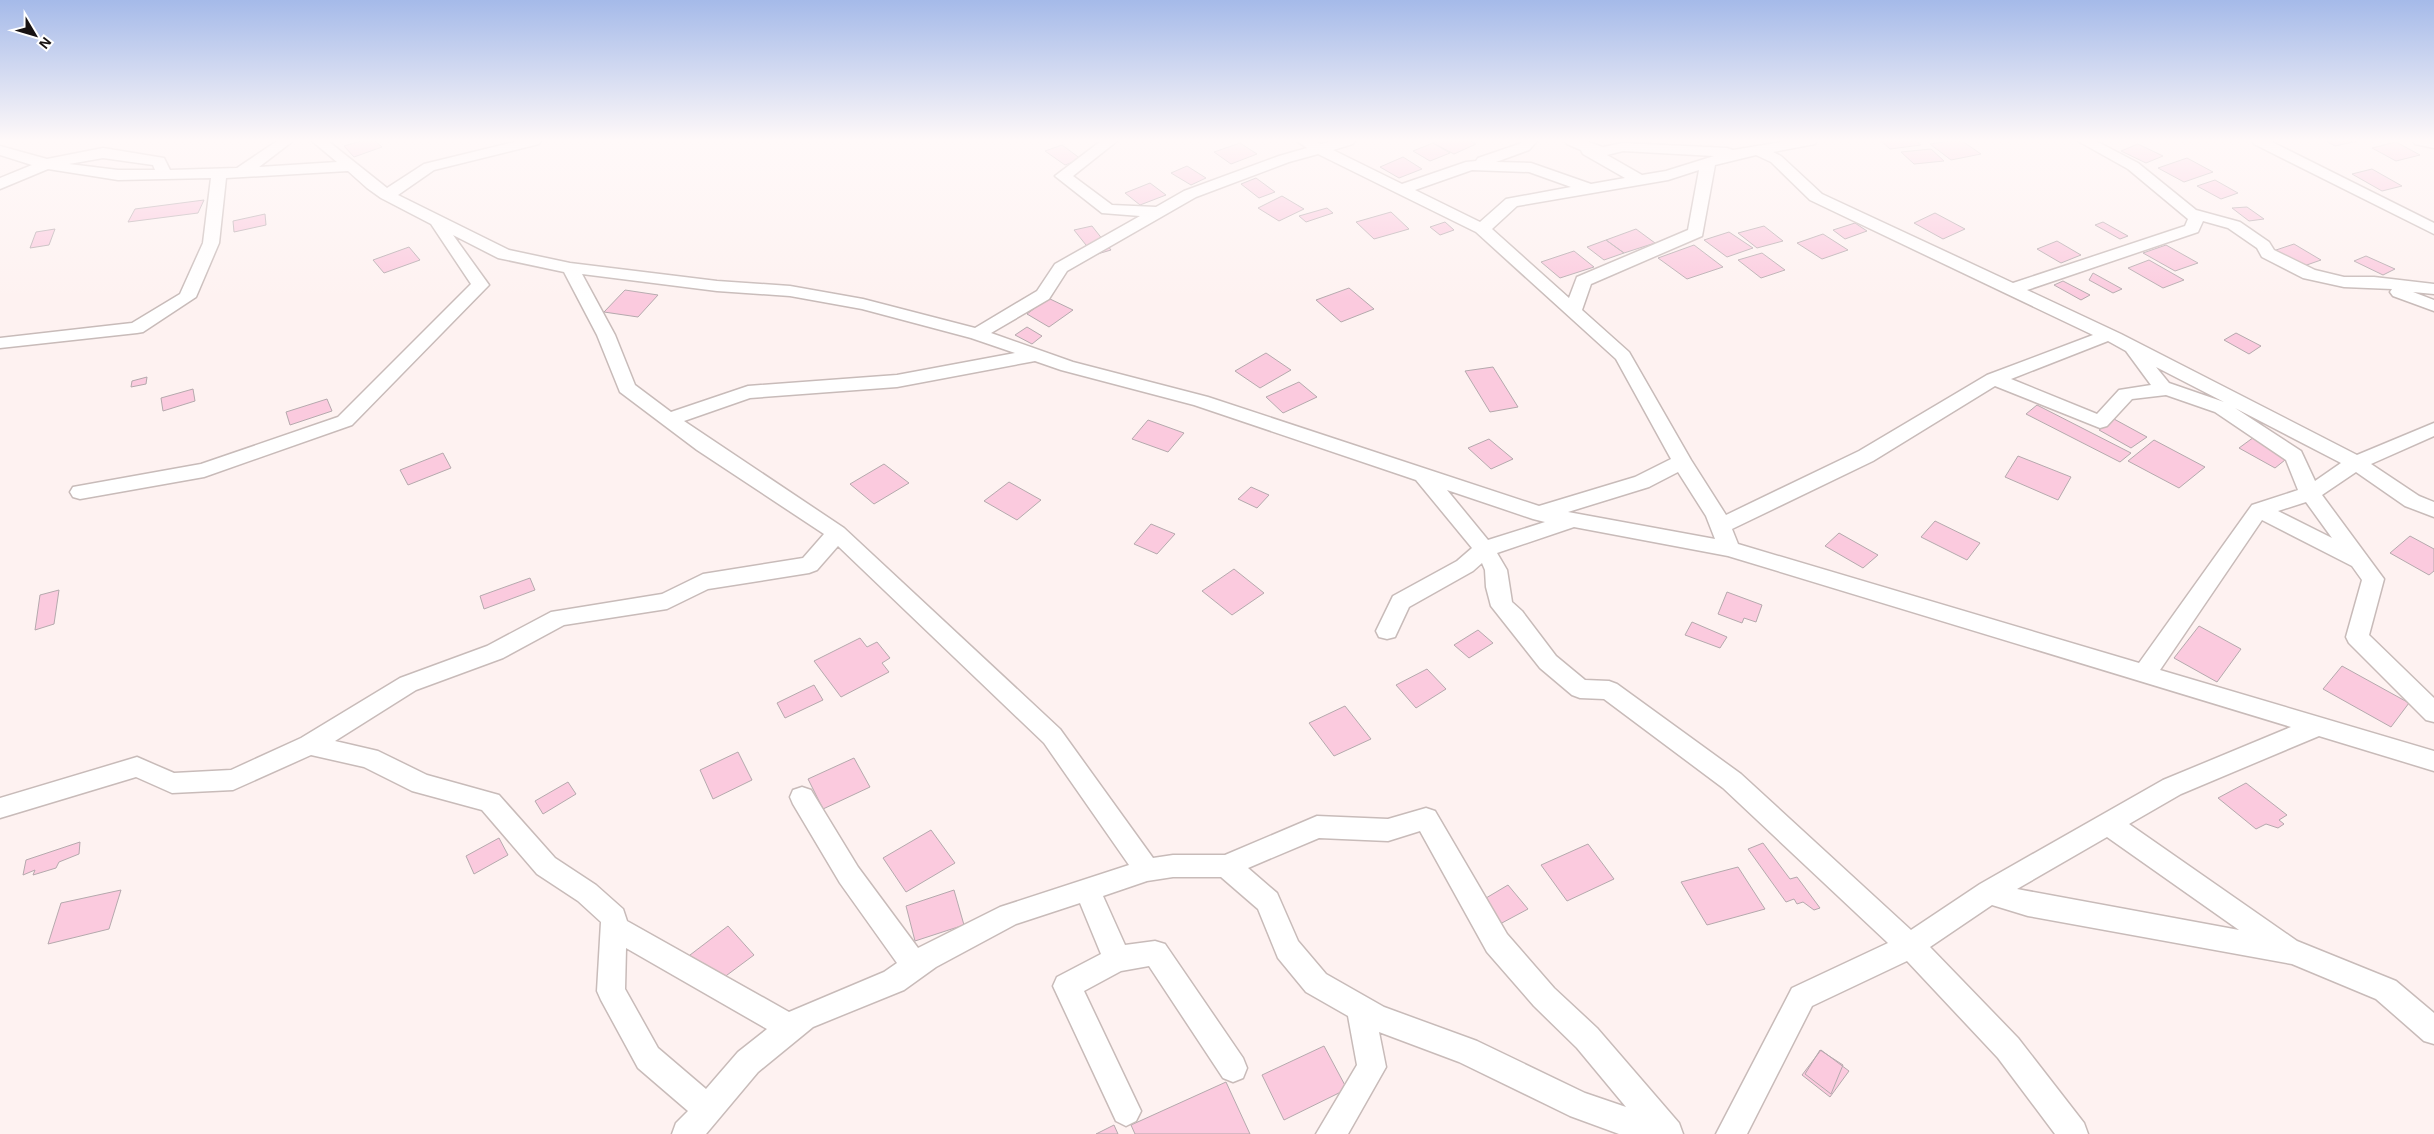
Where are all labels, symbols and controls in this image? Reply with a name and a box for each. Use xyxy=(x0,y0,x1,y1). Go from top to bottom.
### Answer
north arrow xyxy=(10,10,60,60)
text: N xyxy=(36,34,55,52)

